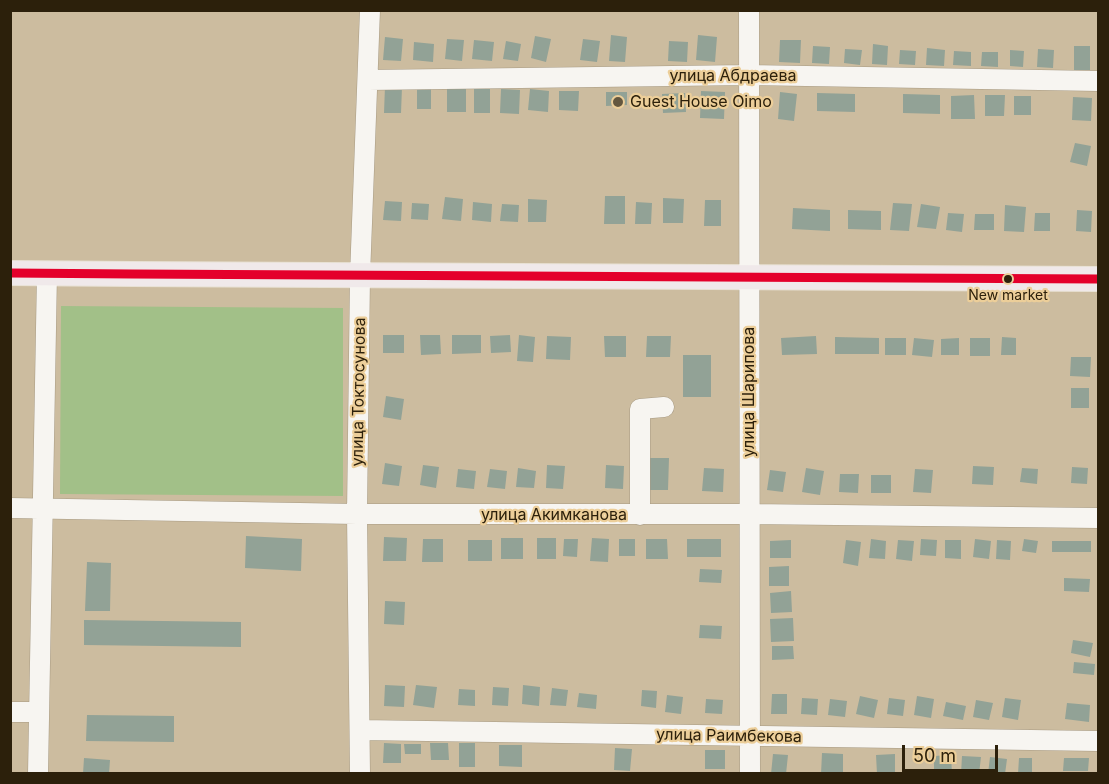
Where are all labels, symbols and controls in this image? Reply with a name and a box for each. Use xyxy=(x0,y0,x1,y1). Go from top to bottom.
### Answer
street label: улица Абдраева xyxy=(670,66,796,86)
place label: Guest House Oimo xyxy=(630,92,772,112)
marker: Guest House Oimo xyxy=(611,95,625,109)
marker: New market xyxy=(1002,273,1014,285)
place label: New market xyxy=(968,288,1048,304)
street label: улица Токтосунова xyxy=(348,317,370,467)
street label: улица Шарипова xyxy=(739,327,759,457)
street label: улица Акимканова xyxy=(481,505,627,525)
street label: улица Раимбекова xyxy=(656,725,802,747)
scale bar xyxy=(905,733,1001,771)
text: 50 m xyxy=(913,745,956,766)

